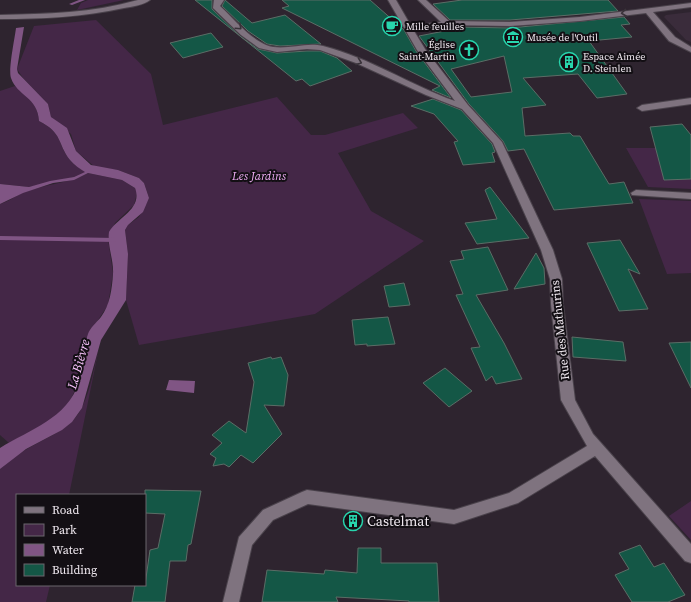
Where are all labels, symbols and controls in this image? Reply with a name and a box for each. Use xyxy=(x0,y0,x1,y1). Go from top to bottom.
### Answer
one-way arrow xyxy=(621,9,628,18)
cafe icon: Mille feuilles xyxy=(381,15,403,37)
place label: Mille feuilles xyxy=(406,20,464,33)
one-way arrow xyxy=(234,23,242,30)
museum icon: Musée de l'Outil xyxy=(502,26,524,48)
place label: Musée de l'Outil xyxy=(527,31,598,44)
place label: Église Saint-Martin xyxy=(399,38,455,63)
church icon: Église Saint-Martin xyxy=(458,39,480,61)
place label: Espace Aimée D. Steinlen xyxy=(583,50,645,75)
building icon: Espace Aimée D. Steinlen xyxy=(558,51,580,73)
one-way arrow xyxy=(356,58,363,66)
park label: Les Jardins xyxy=(231,168,287,184)
street label: Rue des Mathurins xyxy=(547,279,573,381)
water label: La Bièvre xyxy=(63,337,94,392)
legend xyxy=(16,494,146,586)
text: Road xyxy=(52,502,79,518)
building icon: Castelmat xyxy=(342,510,364,532)
place label: Castelmat xyxy=(367,511,429,531)
text: Park xyxy=(52,522,77,538)
text: Water xyxy=(52,542,84,558)
text: Building xyxy=(52,562,97,578)

